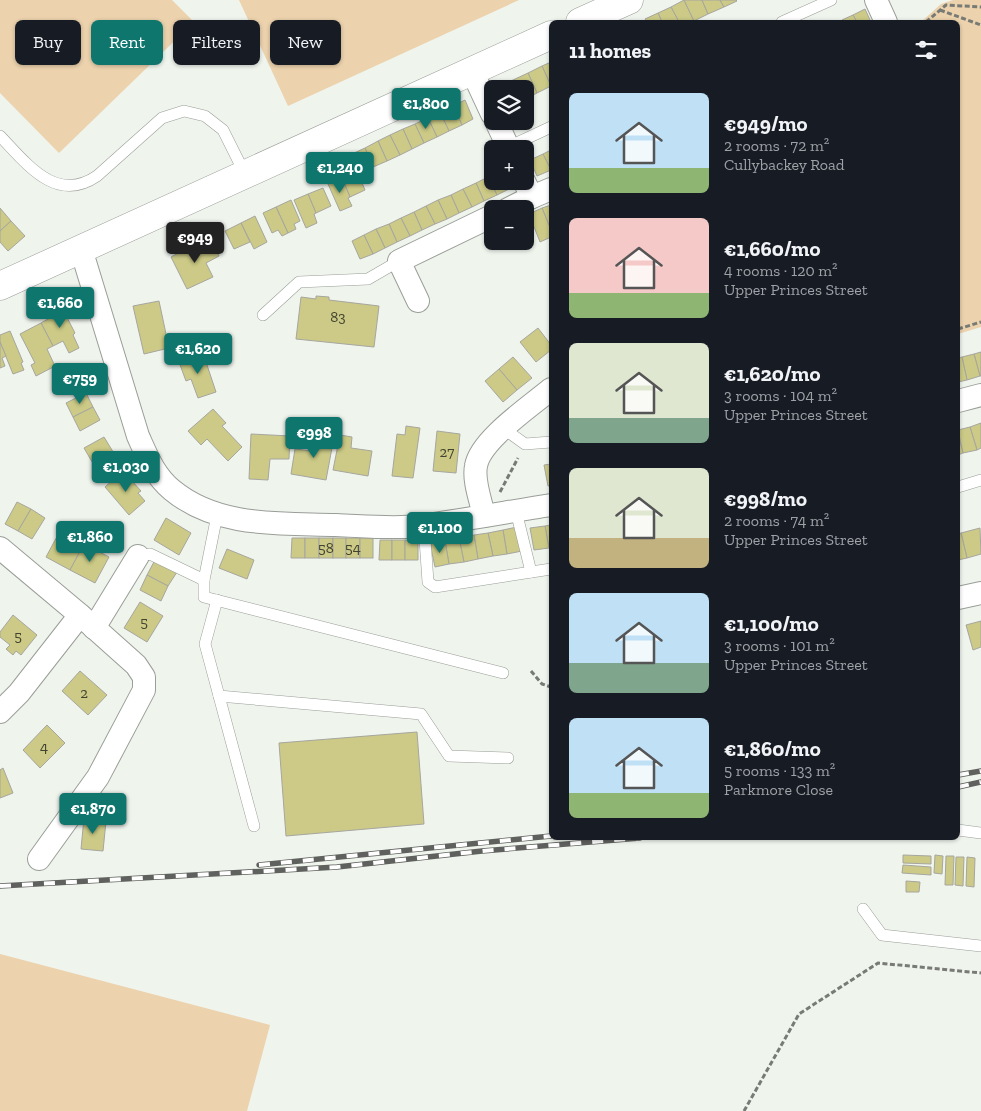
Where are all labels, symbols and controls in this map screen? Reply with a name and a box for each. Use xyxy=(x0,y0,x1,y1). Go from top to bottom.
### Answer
chip: Buy xyxy=(15,20,81,65)
chip: Rent xyxy=(91,20,163,65)
chip: Filters xyxy=(173,20,260,65)
chip: New xyxy=(270,20,341,65)
icon: filters xyxy=(912,36,940,64)
text: 11 homes xyxy=(569,38,651,63)
map controls xyxy=(484,80,534,250)
button: layers xyxy=(484,80,534,130)
pin: €1,800 xyxy=(385,88,467,130)
text: €1,800 xyxy=(403,94,449,113)
text: €949/mo xyxy=(724,111,808,136)
icon: home xyxy=(609,113,669,173)
text: 2 rooms · 72 m² xyxy=(724,136,829,155)
button: + xyxy=(484,140,534,190)
pin: €1,240 xyxy=(299,152,381,194)
text: Cullybackey Road xyxy=(724,155,845,174)
text: €1,240 xyxy=(317,158,363,177)
button: − xyxy=(484,200,534,250)
pin: €949 xyxy=(165,222,225,264)
text: €949 xyxy=(177,228,213,247)
text: €1,660/mo xyxy=(724,236,820,261)
icon: home xyxy=(609,238,669,298)
text: 4 rooms · 120 m² xyxy=(724,261,838,280)
text: Upper Princes Street xyxy=(724,280,868,299)
pin: €1,660 xyxy=(19,286,101,329)
text: €1,660 xyxy=(37,293,83,312)
house number: 83 xyxy=(330,308,346,326)
pin: €1,620 xyxy=(157,332,239,375)
text: €1,620 xyxy=(175,339,221,358)
text: €1,620/mo xyxy=(724,361,820,386)
pin: €759 xyxy=(50,362,110,405)
icon: home xyxy=(609,363,669,423)
text: €759 xyxy=(63,369,97,388)
text: 3 rooms · 104 m² xyxy=(724,386,837,405)
text: Upper Princes Street xyxy=(724,405,868,424)
pin: €998 xyxy=(284,416,344,459)
text: €998 xyxy=(296,423,332,442)
house number: 27 xyxy=(440,443,454,461)
pin: €1,030 xyxy=(85,450,167,493)
text: €1,030 xyxy=(103,457,149,476)
text: €998/mo xyxy=(724,486,807,511)
icon: home xyxy=(609,488,669,548)
text: 2 rooms · 74 m² xyxy=(724,511,829,530)
pin: €1,100 xyxy=(399,512,481,554)
text: €1,100 xyxy=(418,518,462,537)
pin: €1,860 xyxy=(49,520,131,563)
text: €1,860 xyxy=(67,527,113,546)
text: Upper Princes Street xyxy=(724,530,868,549)
house number: 58 xyxy=(318,539,334,557)
house number: 54 xyxy=(345,539,361,557)
text: €1,100/mo xyxy=(724,611,819,636)
house number: 5 xyxy=(140,613,148,631)
icon: home xyxy=(609,613,669,673)
house number: 5 xyxy=(14,627,22,645)
text: 3 rooms · 101 m² xyxy=(724,636,835,655)
text: Upper Princes Street xyxy=(724,655,868,674)
house number: 2 xyxy=(80,684,88,702)
text: €1,860/mo xyxy=(724,736,821,761)
house number: 4 xyxy=(40,738,48,756)
icon: home xyxy=(609,738,669,798)
text: 5 rooms · 133 m² xyxy=(724,761,835,780)
text: Parkmore Close xyxy=(724,780,833,799)
pin: €1,870 xyxy=(52,792,134,835)
text: €1,870 xyxy=(70,799,116,818)

